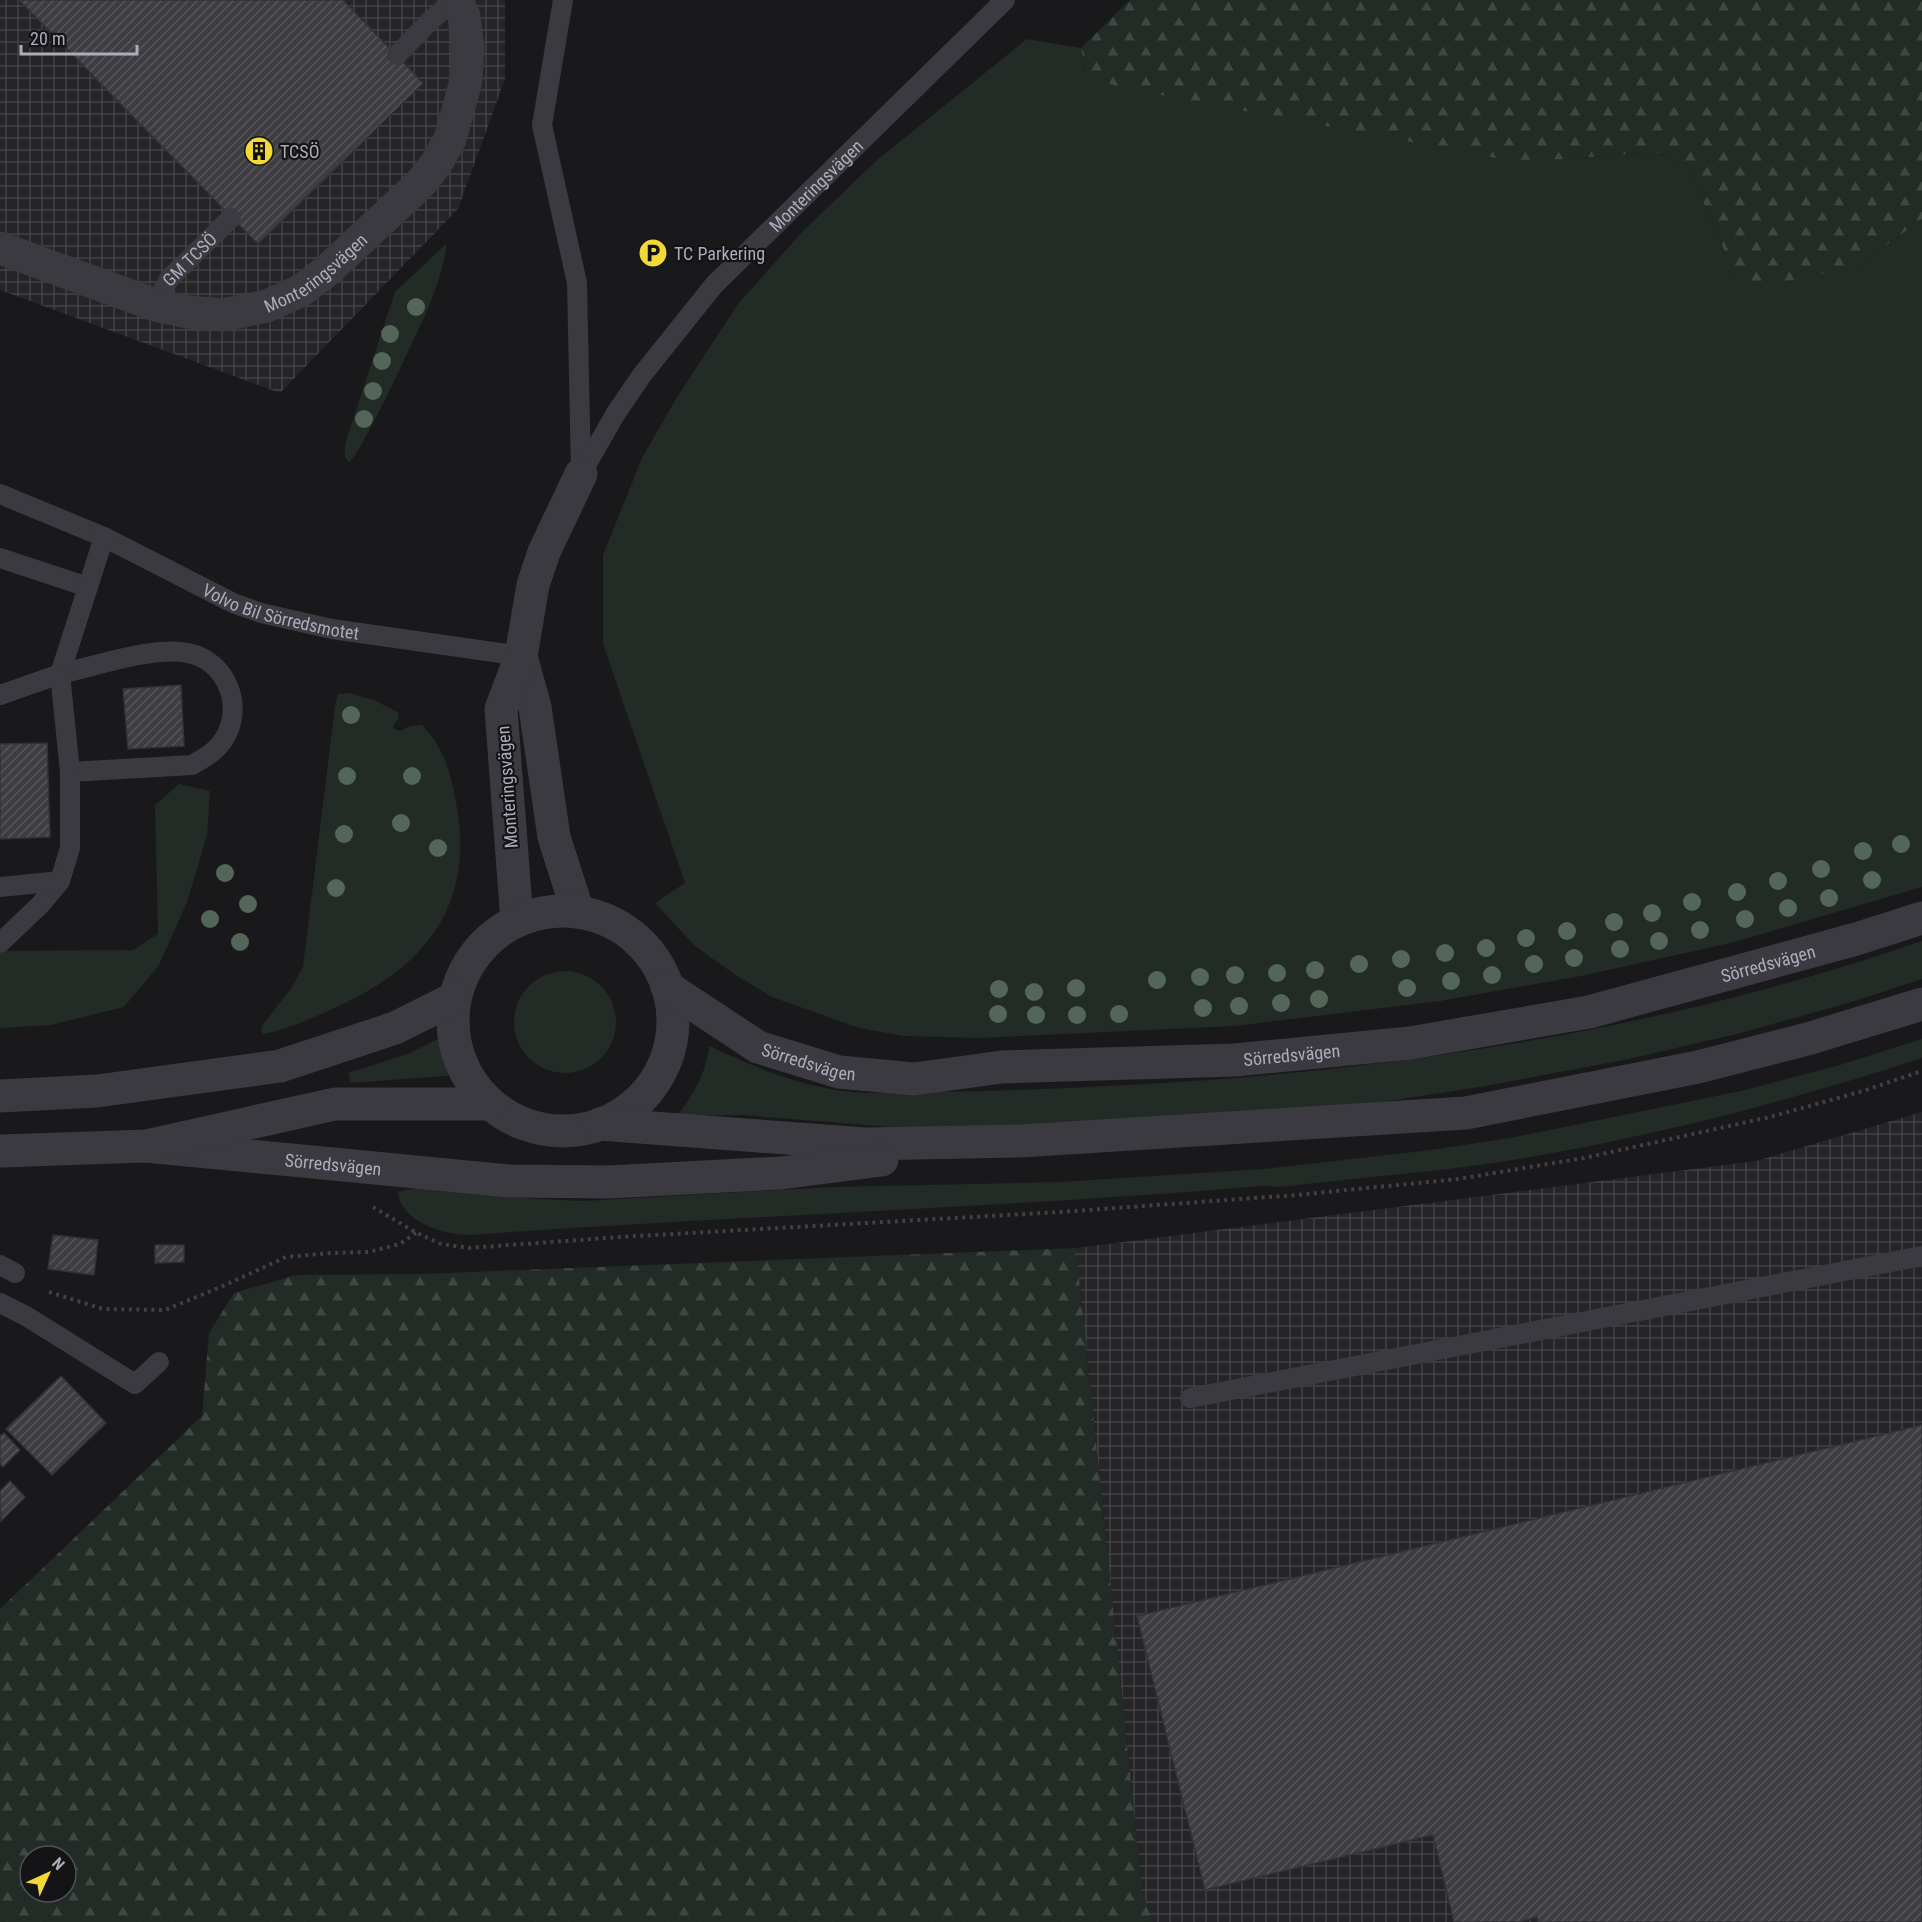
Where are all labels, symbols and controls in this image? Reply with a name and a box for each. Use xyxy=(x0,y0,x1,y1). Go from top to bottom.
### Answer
scale bar xyxy=(21,18,136,56)
text: 20 m xyxy=(30,28,65,49)
building icon: TCSÖ xyxy=(243,135,275,167)
street label: Monteringsvägen xyxy=(764,135,867,236)
place label: TCSÖ xyxy=(280,141,319,162)
street label: GM TCSÖ xyxy=(158,228,221,290)
street label: Monteringsvägen xyxy=(261,229,371,317)
parking icon: TC Parkering xyxy=(637,237,669,269)
place label: TC Parkering xyxy=(674,243,765,264)
street label: Volvo Bil Sörredsmotet xyxy=(199,579,360,643)
street label: Monteringsvägen xyxy=(492,725,522,849)
street label: Sörredsvägen xyxy=(1718,940,1818,986)
street label: Sörredsvägen xyxy=(759,1038,857,1084)
street label: Sörredsvägen xyxy=(1242,1039,1341,1070)
street label: Sörredsvägen xyxy=(284,1149,382,1179)
north arrow xyxy=(18,1844,78,1904)
text: N xyxy=(48,1854,68,1874)

